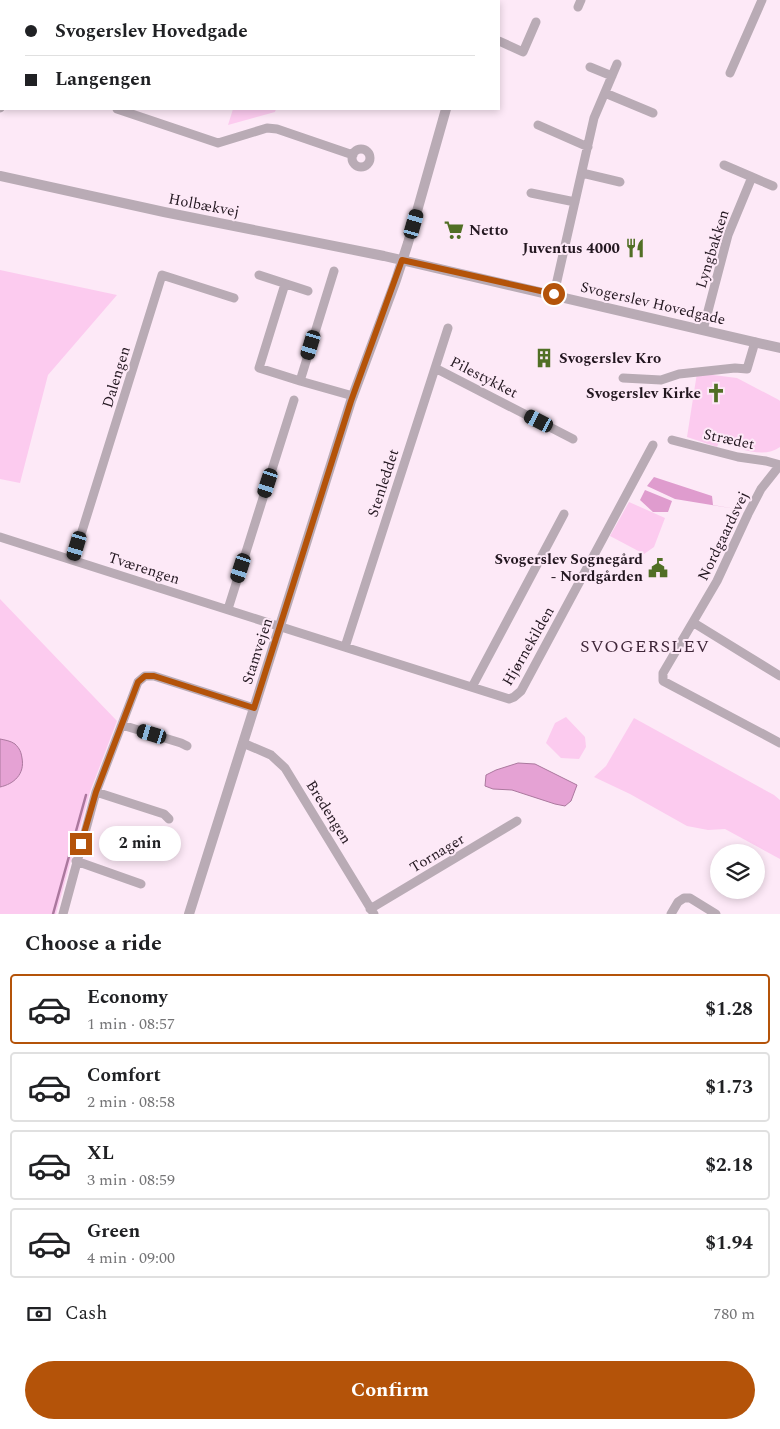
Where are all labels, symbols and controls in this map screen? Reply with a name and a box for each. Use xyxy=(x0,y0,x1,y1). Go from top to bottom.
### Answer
text: Svogerslev Hovedgade xyxy=(55,17,248,46)
text: Langengen xyxy=(55,65,152,94)
street label: Holbækvej xyxy=(167,187,241,224)
street label: Lyngbakken xyxy=(690,207,735,291)
car xyxy=(402,208,425,240)
supermarket icon: Netto xyxy=(443,219,465,241)
place label: Netto xyxy=(469,219,508,242)
place label: Juventus 4000 xyxy=(522,237,620,260)
restaurant icon: Juventus 4000 xyxy=(624,237,646,259)
street label: Svogerslev Hovedgade xyxy=(578,276,728,331)
route start xyxy=(543,283,565,305)
car xyxy=(299,328,322,362)
street label: Dalengen xyxy=(96,343,137,411)
building icon: Svogerslev Kro xyxy=(533,347,555,369)
place label: Svogerslev Kro xyxy=(559,347,661,370)
street label: Pilestykket xyxy=(446,350,522,404)
place label: Svogerslev Kirke xyxy=(586,382,701,405)
church icon: Svogerslev Kirke xyxy=(705,382,727,404)
car xyxy=(522,408,555,434)
street label: Strædet xyxy=(701,423,757,456)
street label: Stenleddet xyxy=(362,446,405,520)
car xyxy=(256,466,279,500)
street label: Nordgaardsvej xyxy=(692,488,755,585)
car xyxy=(65,529,88,563)
street label: Tværengen xyxy=(105,546,183,591)
place label: Svogerslev Sognegård - Nordgården xyxy=(494,548,643,588)
car xyxy=(229,551,252,585)
public building icon: Svogerslev Sognegård - Nordgården xyxy=(647,557,669,579)
street label: Hjørnekilden xyxy=(496,602,561,690)
street label: Stamvejen xyxy=(236,615,279,687)
district label: SVOGERSLEV xyxy=(580,633,710,660)
car xyxy=(135,722,168,746)
street label: Bredengen xyxy=(300,776,357,849)
callout: 2 min xyxy=(98,826,181,862)
street label: Tornager xyxy=(405,828,469,879)
text: 2 min xyxy=(119,831,161,855)
route end xyxy=(70,833,92,855)
map controls xyxy=(710,844,765,899)
button: layers xyxy=(710,844,765,899)
text: Choose a ride xyxy=(25,927,162,960)
text: Economy xyxy=(87,983,168,1012)
icon: car xyxy=(27,987,72,1032)
text: $1.28 xyxy=(705,995,753,1024)
text: 1 min · 08:57 xyxy=(87,1012,175,1036)
text: Comfort xyxy=(87,1061,161,1090)
icon: car xyxy=(27,1065,72,1110)
text: $1.73 xyxy=(705,1073,753,1102)
text: 2 min · 08:58 xyxy=(87,1090,175,1114)
text: XL xyxy=(87,1139,114,1168)
icon: car xyxy=(27,1143,72,1188)
text: $2.18 xyxy=(705,1151,753,1180)
text: 3 min · 08:59 xyxy=(87,1168,175,1192)
text: Green xyxy=(87,1217,140,1246)
icon: car xyxy=(27,1221,72,1266)
text: $1.94 xyxy=(705,1229,753,1258)
text: 4 min · 09:00 xyxy=(87,1246,175,1270)
text: Cash xyxy=(65,1299,107,1328)
icon: cash xyxy=(25,1300,53,1328)
text: 780 m xyxy=(713,1302,755,1326)
button: Confirm xyxy=(25,1361,755,1419)

